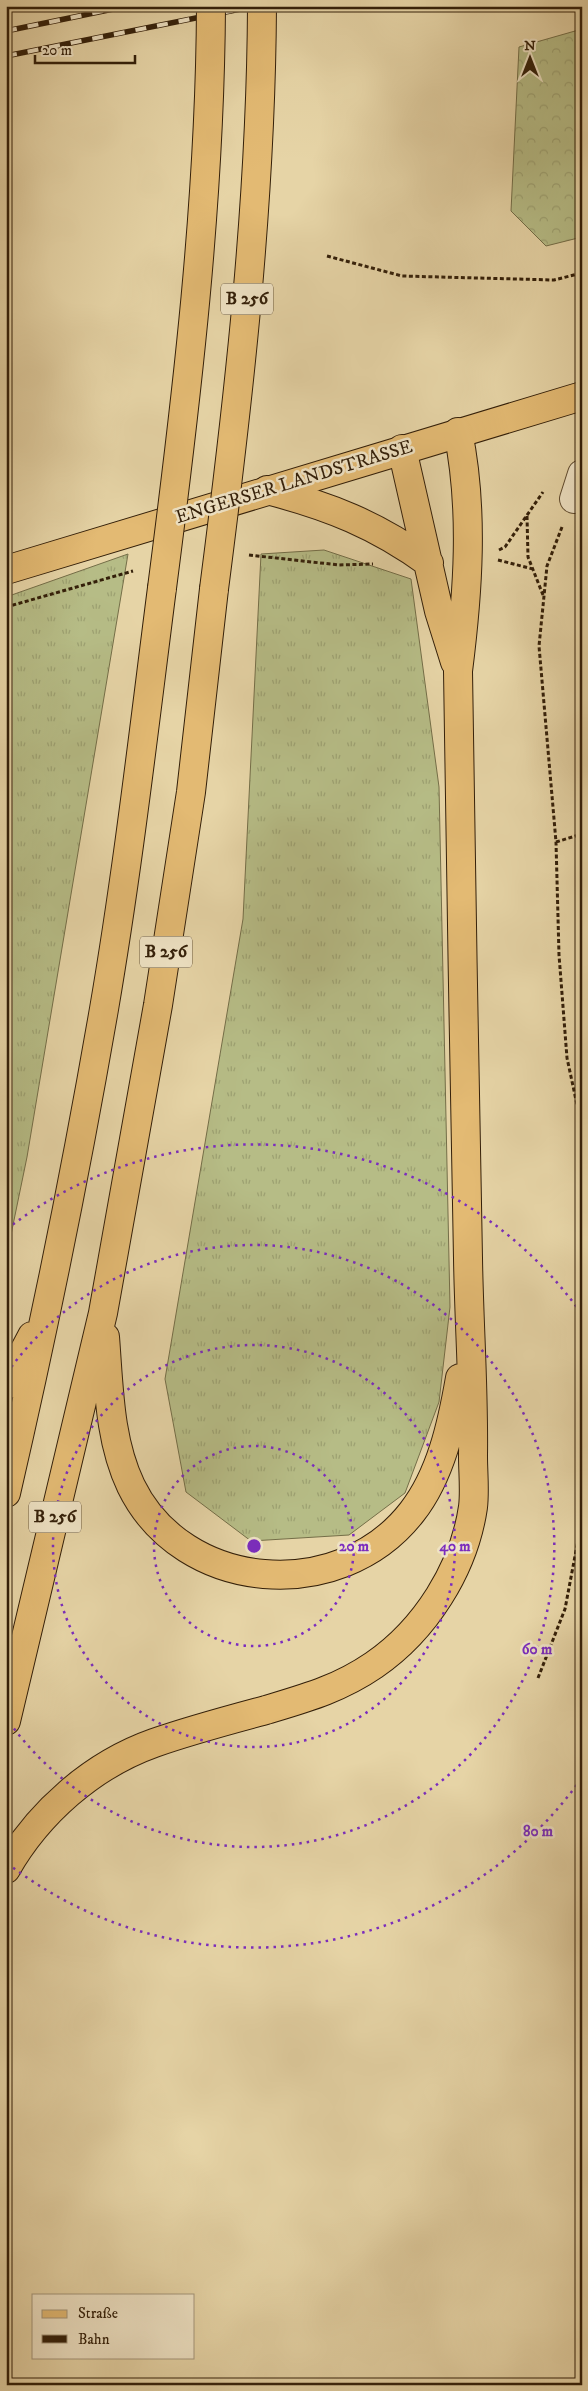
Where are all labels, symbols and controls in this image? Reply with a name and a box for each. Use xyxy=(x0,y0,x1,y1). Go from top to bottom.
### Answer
scale bar xyxy=(35,32,135,64)
north arrow xyxy=(506,32,556,82)
text: N xyxy=(524,37,536,55)
text: 20 m xyxy=(42,41,72,60)
road number: B 256 xyxy=(221,284,273,314)
street label: ENGERSER LANDSTRASSE xyxy=(173,435,415,529)
road number: B 256 xyxy=(140,936,192,968)
road number: B 256 xyxy=(29,1501,81,1532)
centre of rings xyxy=(245,1537,263,1555)
text: 20 m xyxy=(339,1537,370,1556)
text: 40 m xyxy=(438,1537,471,1556)
text: 60 m xyxy=(522,1640,553,1659)
text: 80 m xyxy=(523,1822,554,1841)
legend xyxy=(32,2294,195,2358)
text: Straße xyxy=(78,2304,118,2323)
text: Bahn xyxy=(78,2330,110,2349)

